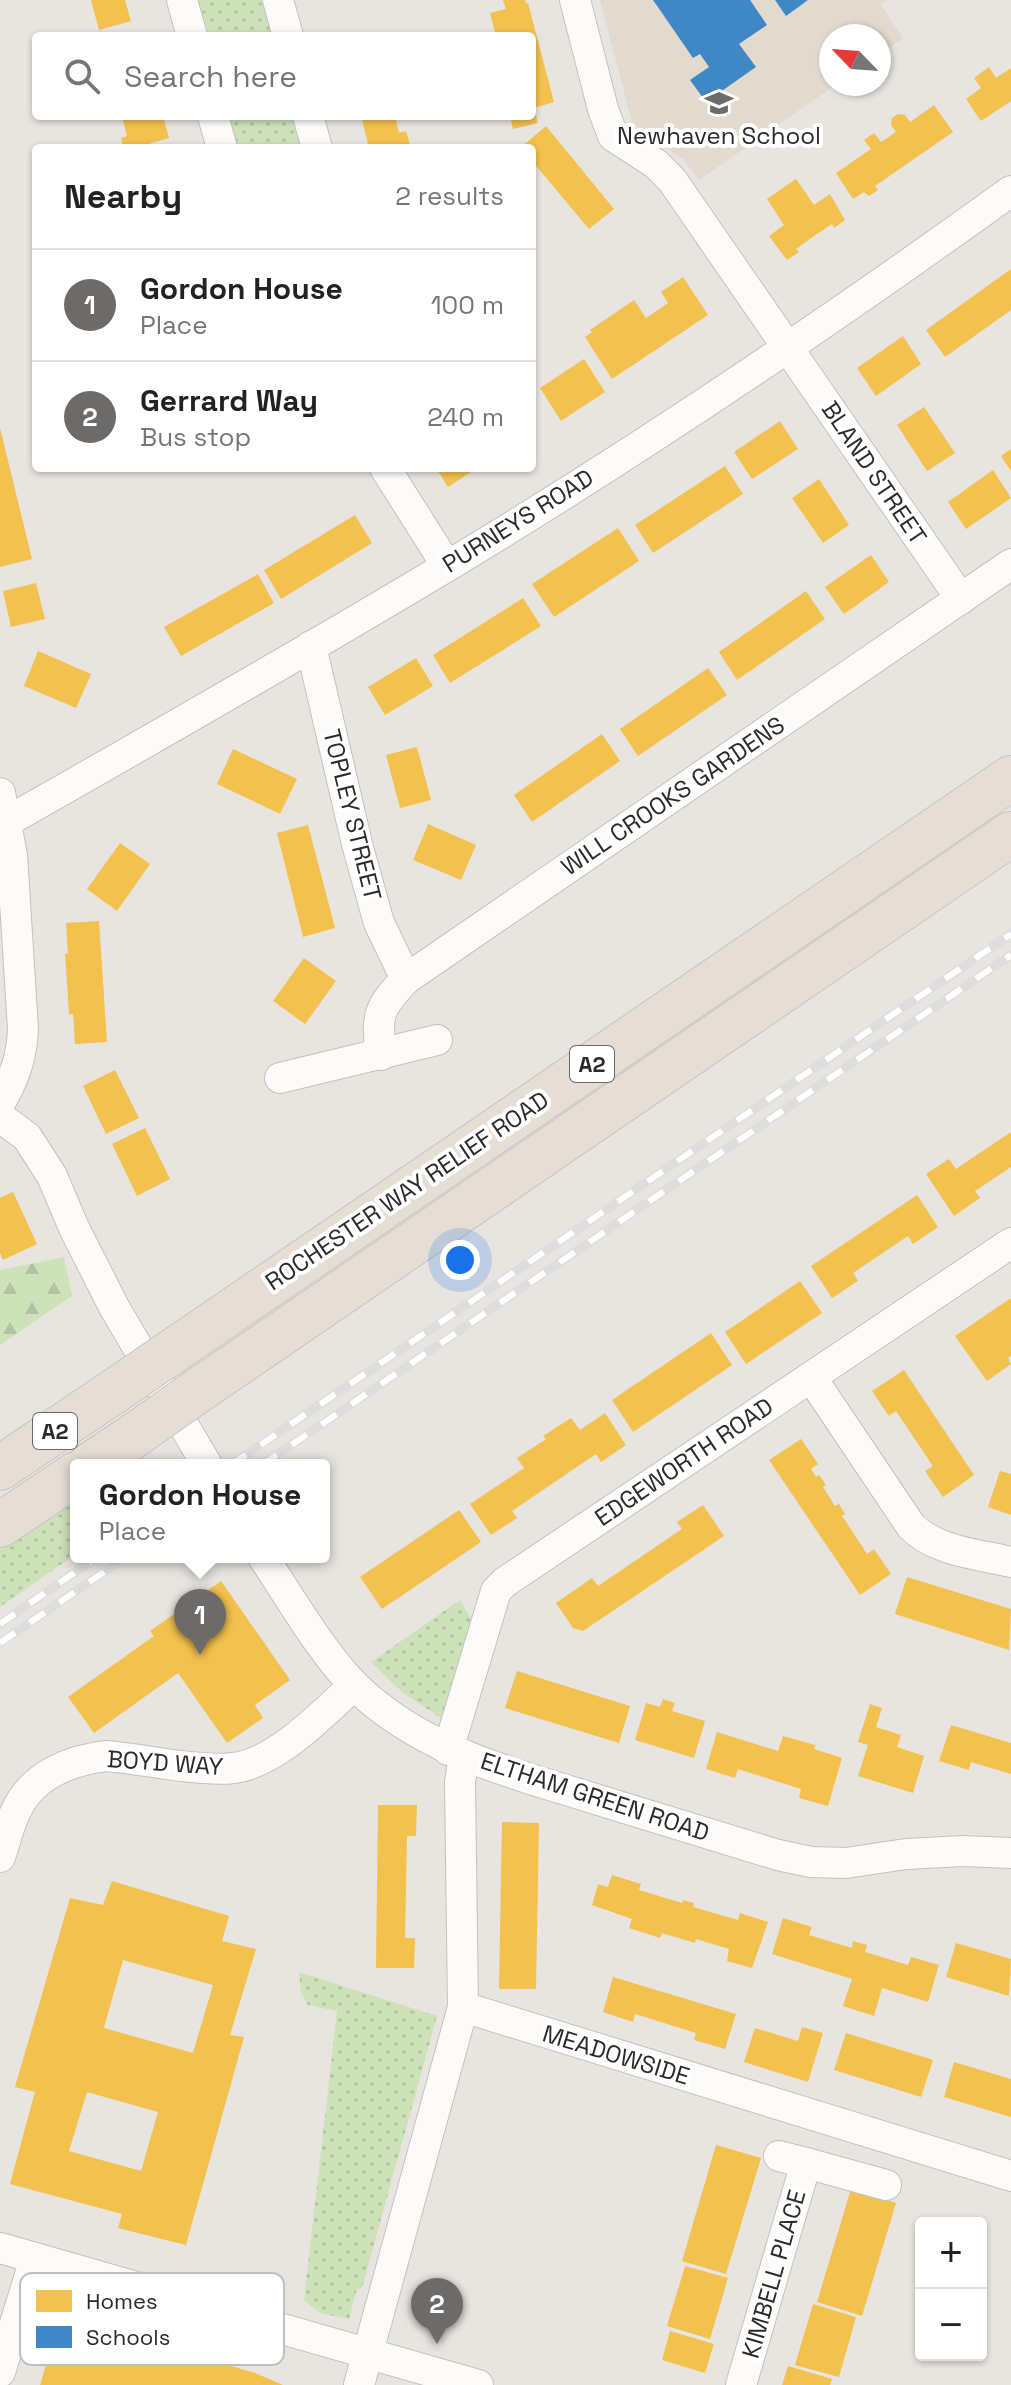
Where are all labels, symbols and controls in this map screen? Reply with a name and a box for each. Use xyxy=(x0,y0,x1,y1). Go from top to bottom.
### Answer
north arrow xyxy=(819,24,891,96)
search box xyxy=(32,32,536,120)
icon: search xyxy=(60,54,104,98)
text: Search here xyxy=(124,57,297,96)
school or university icon: Newhaven School xyxy=(704,88,734,118)
place label: Newhaven School xyxy=(617,120,821,151)
text: Nearby xyxy=(64,175,182,218)
text: 2 results xyxy=(395,179,504,213)
text: Gordon House xyxy=(140,269,343,308)
text: 1 xyxy=(84,288,96,322)
text: 100 m xyxy=(431,288,504,322)
text: Place xyxy=(140,308,208,342)
text: Gerrard Way xyxy=(140,381,318,420)
street label: BLAND STREET xyxy=(815,395,934,550)
text: 2 xyxy=(82,400,98,434)
text: 240 m xyxy=(427,400,504,434)
text: Bus stop xyxy=(140,420,251,454)
street label: PURNEYS ROAD xyxy=(437,462,599,579)
street label: WILL CROOKS GARDENS xyxy=(555,709,790,882)
street label: TOPLEY STREET xyxy=(316,726,389,904)
road number: A2 xyxy=(570,1046,614,1082)
street label: ROCHESTER WAY RELIEF ROAD xyxy=(259,1084,554,1297)
your location xyxy=(440,1240,480,1280)
street label: EDGEWORTH ROAD xyxy=(589,1390,779,1533)
road number: A2 xyxy=(33,1413,77,1449)
popup xyxy=(70,1459,330,1563)
text: Gordon House xyxy=(99,1475,301,1514)
text: Place xyxy=(99,1514,166,1548)
pin: 1 xyxy=(174,1589,226,1655)
street label: BOYD WAY xyxy=(106,1743,224,1782)
street label: ELTHAM GREEN ROAD xyxy=(477,1745,713,1848)
street label: MEADOWSIDE xyxy=(539,2017,693,2092)
street label: KIMBELL PLACE xyxy=(735,2186,812,2362)
map controls xyxy=(915,2217,987,2361)
button: + xyxy=(915,2217,987,2289)
legend xyxy=(20,2273,284,2365)
pin: 2 xyxy=(411,2278,463,2344)
text: Homes xyxy=(86,2287,158,2315)
button: − xyxy=(915,2289,987,2361)
text: Schools xyxy=(86,2323,170,2351)

